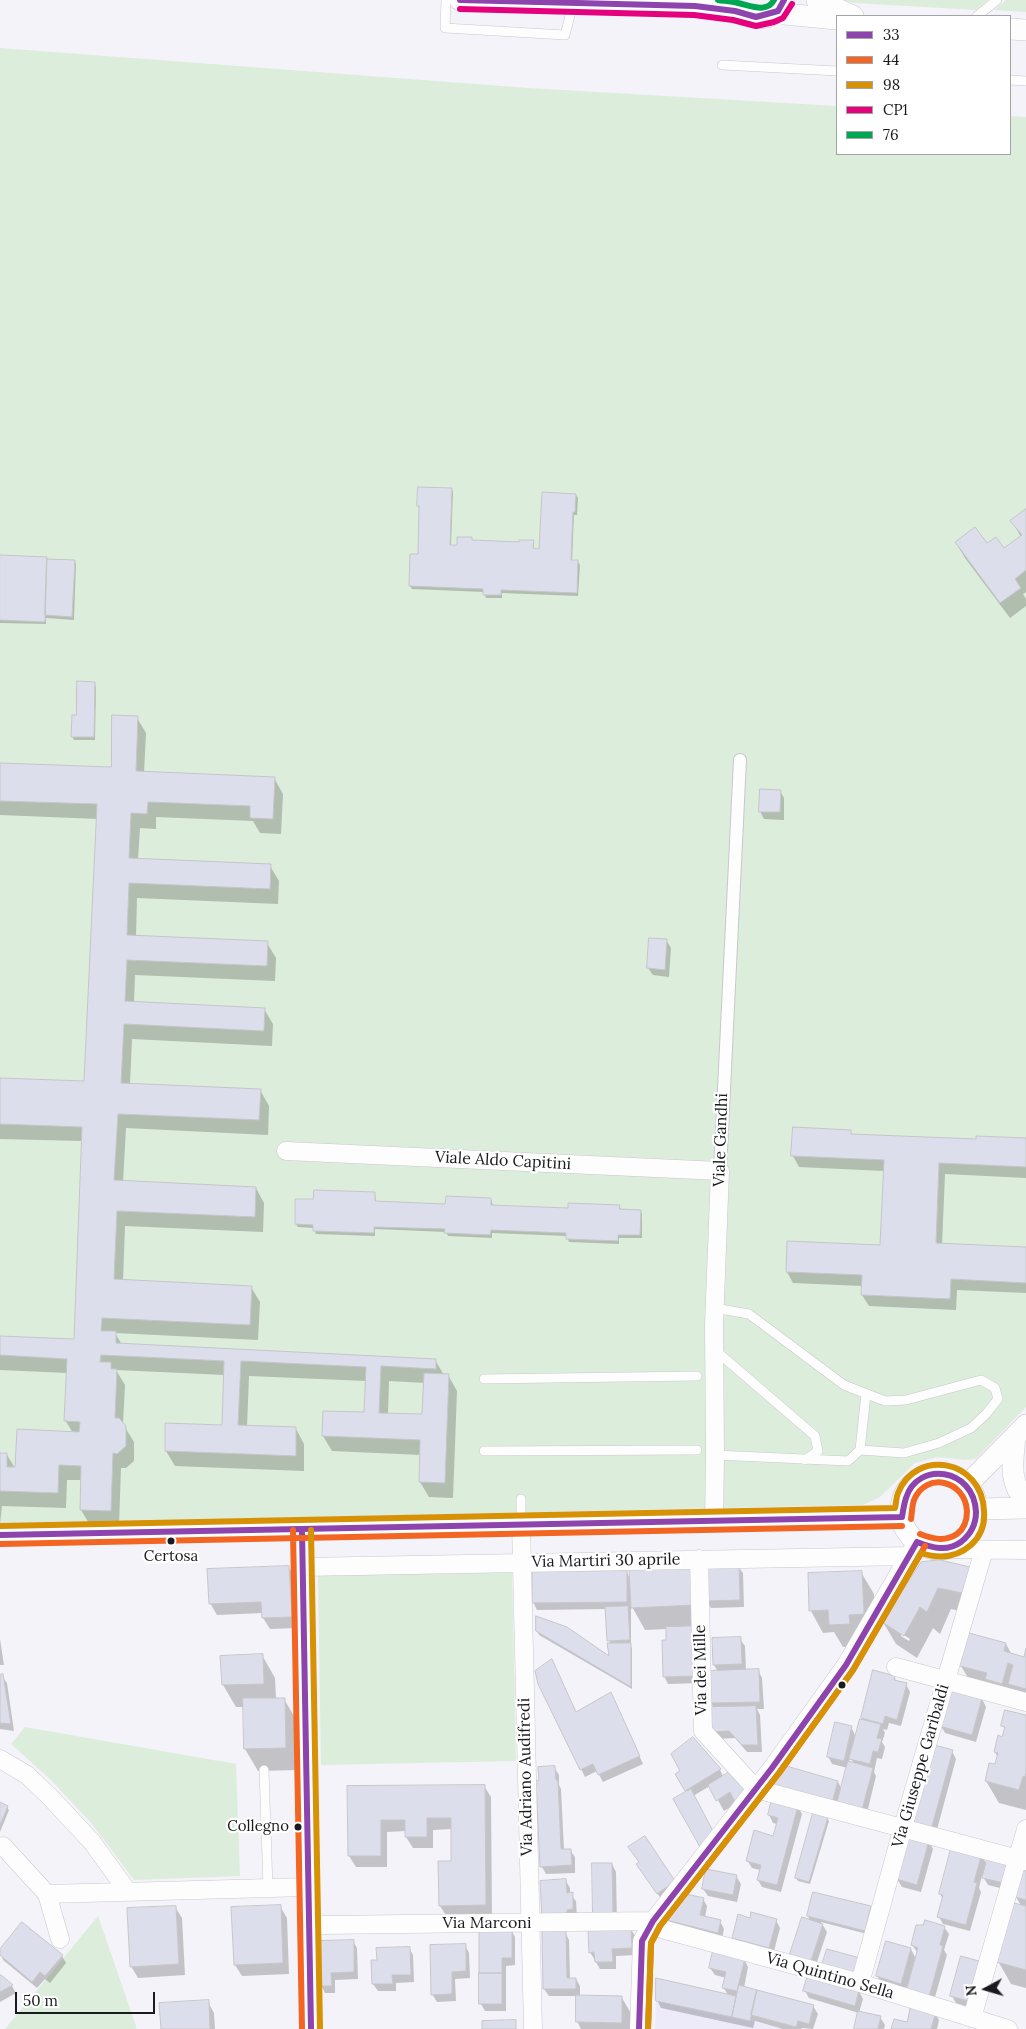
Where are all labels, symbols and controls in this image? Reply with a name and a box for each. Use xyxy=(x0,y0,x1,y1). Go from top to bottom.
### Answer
legend xyxy=(836,15,1011,155)
text: 33 xyxy=(883,25,900,44)
text: 44 xyxy=(883,50,899,69)
text: 98 xyxy=(883,75,900,94)
text: CP1 xyxy=(883,100,908,119)
text: 76 xyxy=(883,125,899,144)
street label: Viale Gandhi xyxy=(710,1093,732,1187)
street label: Viale Aldo Capitini xyxy=(434,1148,572,1174)
marker: Certosa xyxy=(166,1536,176,1546)
place label: Certosa xyxy=(144,1548,198,1566)
street label: Via Martiri 30 aprile xyxy=(531,1550,681,1572)
street label: Via dei Mille xyxy=(691,1625,711,1715)
unlabelled marker xyxy=(837,1680,847,1690)
street label: Via Giuseppe Garibaldi xyxy=(888,1682,954,1850)
street label: Via Adriano Audifredi xyxy=(515,1698,537,1856)
place label: Collegno xyxy=(227,1818,289,1836)
marker: Collegno xyxy=(293,1822,303,1832)
street label: Via Marconi xyxy=(443,1913,531,1933)
street label: Via Quintino Sella xyxy=(764,1949,896,2003)
north arrow xyxy=(961,1964,1011,2014)
scale bar xyxy=(18,1982,158,2014)
text: N xyxy=(962,1984,981,1997)
text: 50 m xyxy=(23,1991,58,2010)

